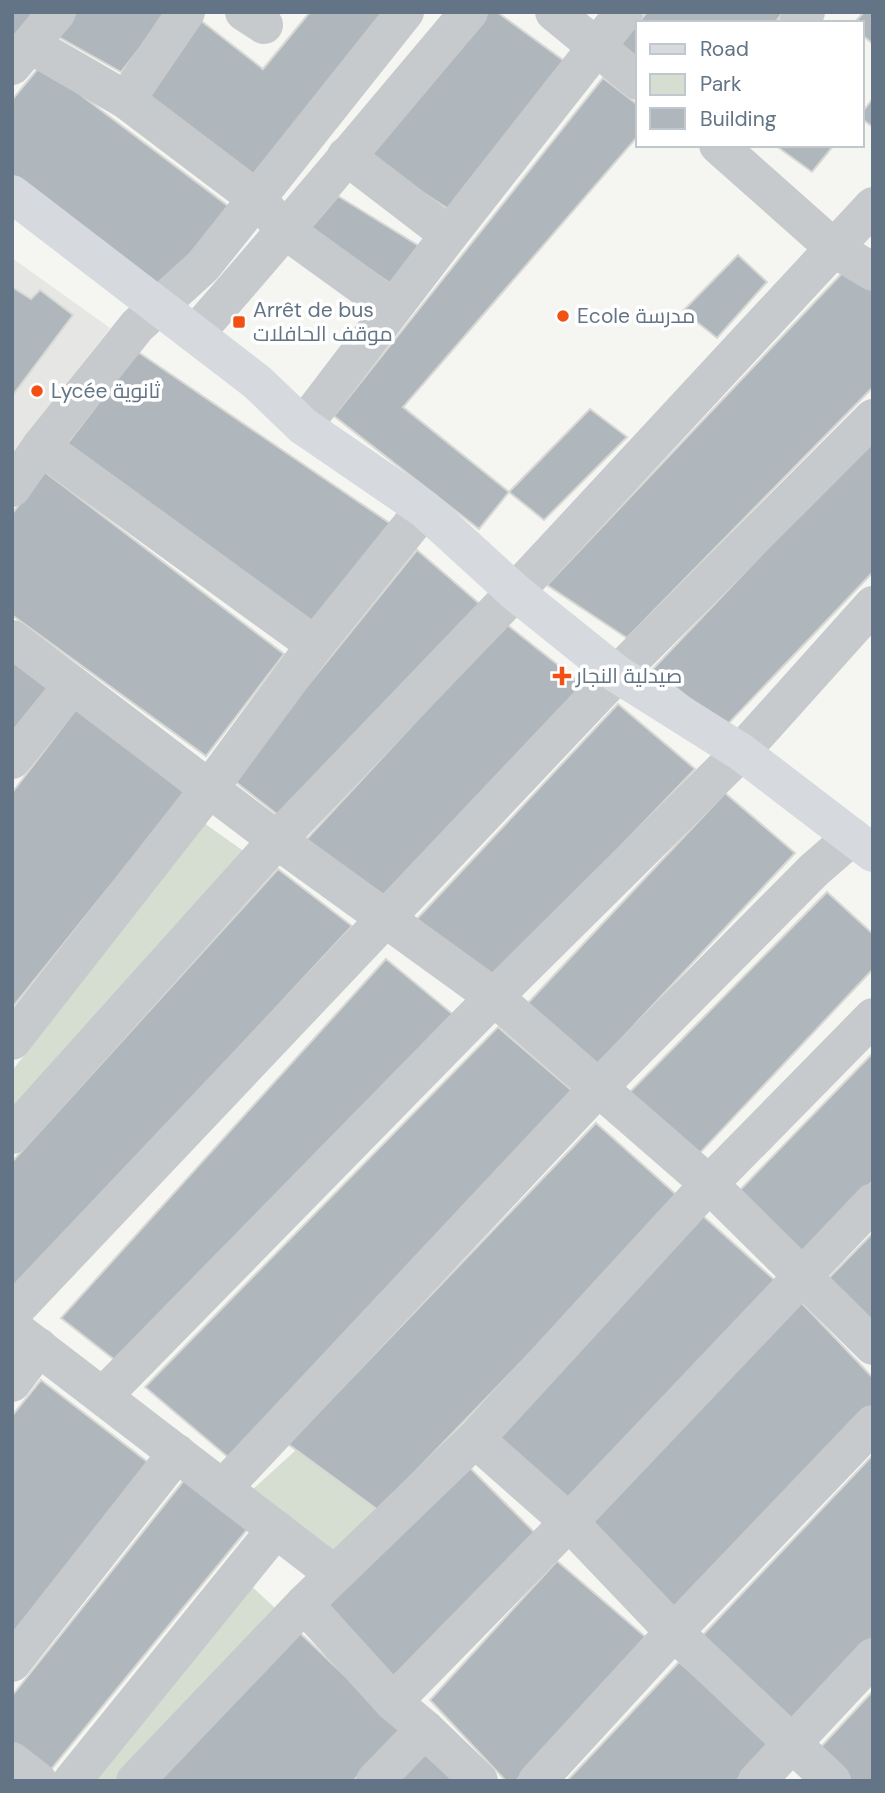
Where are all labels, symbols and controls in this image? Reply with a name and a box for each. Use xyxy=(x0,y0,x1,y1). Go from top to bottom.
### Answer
legend xyxy=(636,21,864,147)
text: Road xyxy=(700,35,749,63)
text: Park xyxy=(700,70,742,98)
text: Building xyxy=(700,105,777,133)
place label: Arrêt de bus موقف الحافلات xyxy=(253,296,393,348)
place label: Ecole مدرسة xyxy=(577,302,695,330)
marker: Ecole مدرسة xyxy=(555,308,571,324)
marker: Arrêt de bus موقف الحافلات xyxy=(231,314,247,330)
place label: Lycée ثانوية xyxy=(51,377,161,405)
marker: Lycée ثانوية xyxy=(29,383,45,399)
place label: صيدلية النجار xyxy=(575,662,682,690)
marker: صيدلية النجار xyxy=(554,668,570,684)

